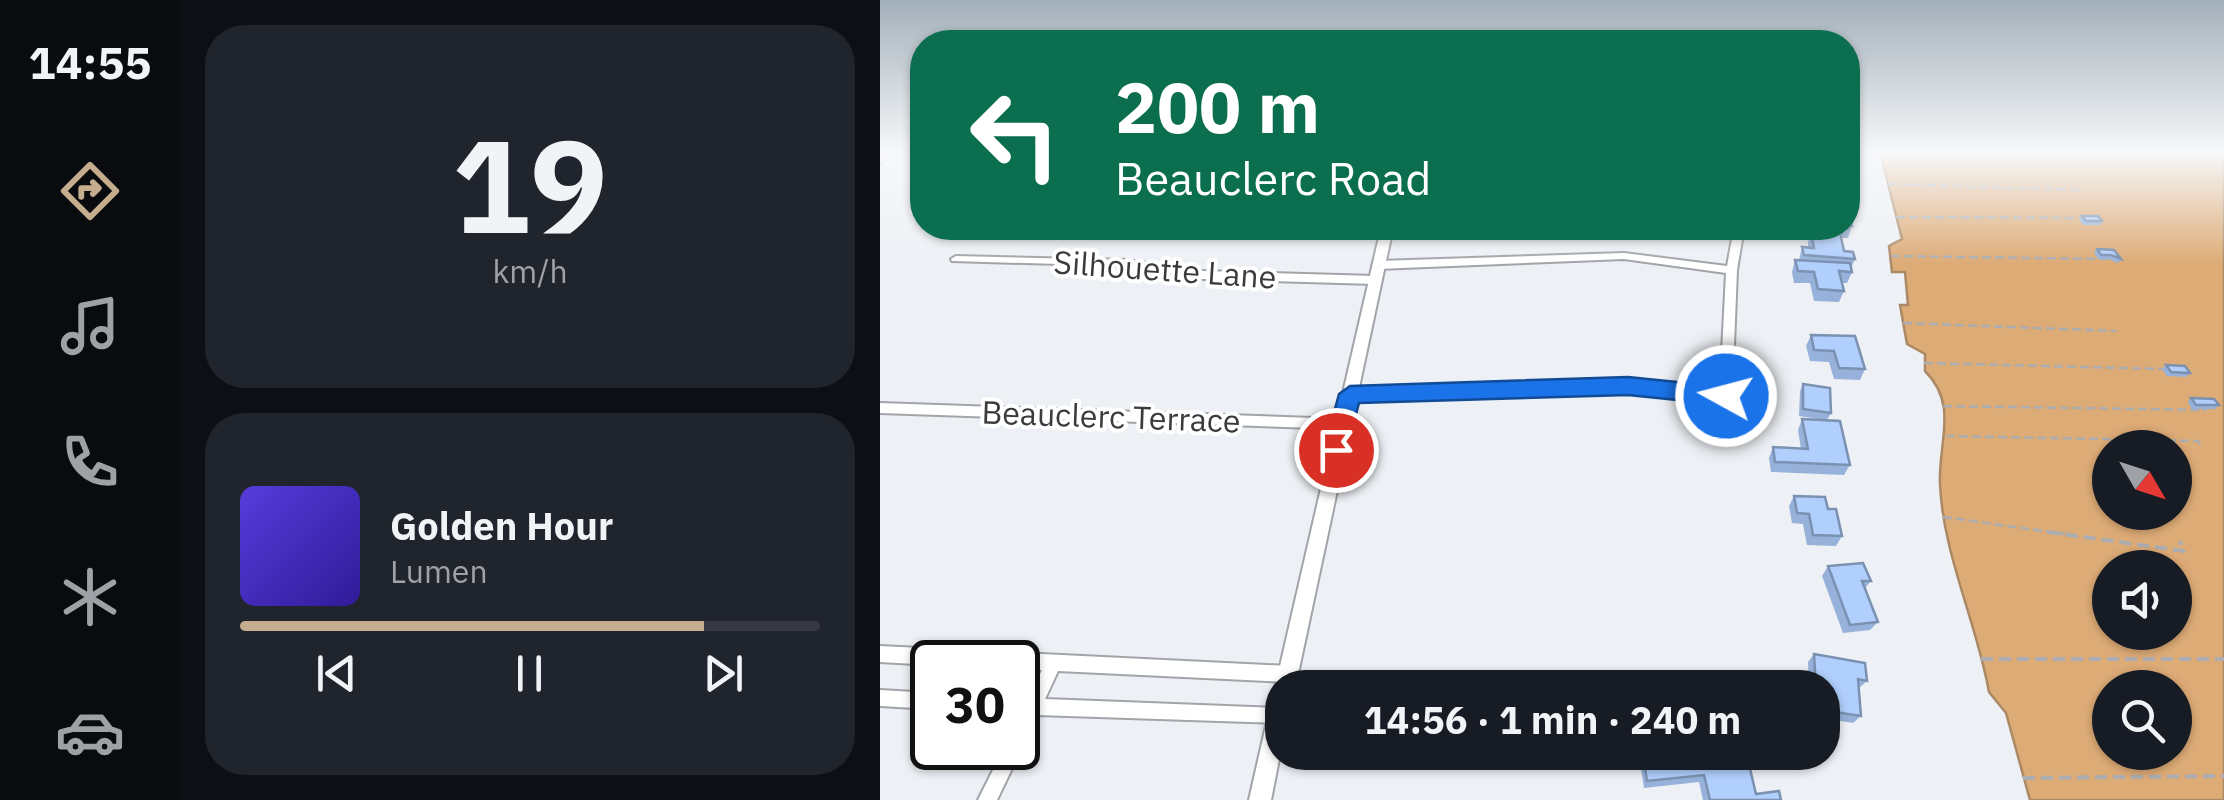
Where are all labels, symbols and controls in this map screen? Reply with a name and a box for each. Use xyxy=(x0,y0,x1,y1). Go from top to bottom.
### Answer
text: 14:55 xyxy=(29,33,151,91)
text: 200 m xyxy=(1115,61,1320,152)
icon: left xyxy=(950,70,1080,200)
text: 19 xyxy=(452,100,608,269)
text: Beauclerc Road xyxy=(1115,149,1431,207)
icon: directions xyxy=(55,156,125,226)
street label: Silhouette Lane xyxy=(1052,240,1278,298)
text: km/h xyxy=(492,250,568,292)
icon: music xyxy=(55,291,125,361)
position arrow xyxy=(1674,344,1778,448)
street label: Beauclerc Terrace xyxy=(981,390,1241,442)
pin xyxy=(1294,408,1379,493)
icon: arrive xyxy=(1309,423,1364,478)
icon: phone xyxy=(55,427,125,497)
north arrow xyxy=(2092,430,2192,530)
map controls xyxy=(2092,430,2192,770)
text: Golden Hour xyxy=(390,501,613,550)
text: Lumen xyxy=(390,550,488,592)
button: sound xyxy=(2092,550,2192,650)
icon: climate xyxy=(55,562,125,632)
speed limit sign: 30 xyxy=(910,640,1040,770)
icon: previous xyxy=(309,646,364,701)
icon: pause xyxy=(502,646,557,701)
icon: next xyxy=(696,646,751,701)
button: search xyxy=(2092,670,2192,770)
text: 14:56 · 1 min · 240 m xyxy=(1364,695,1741,744)
icon: car xyxy=(55,697,125,767)

